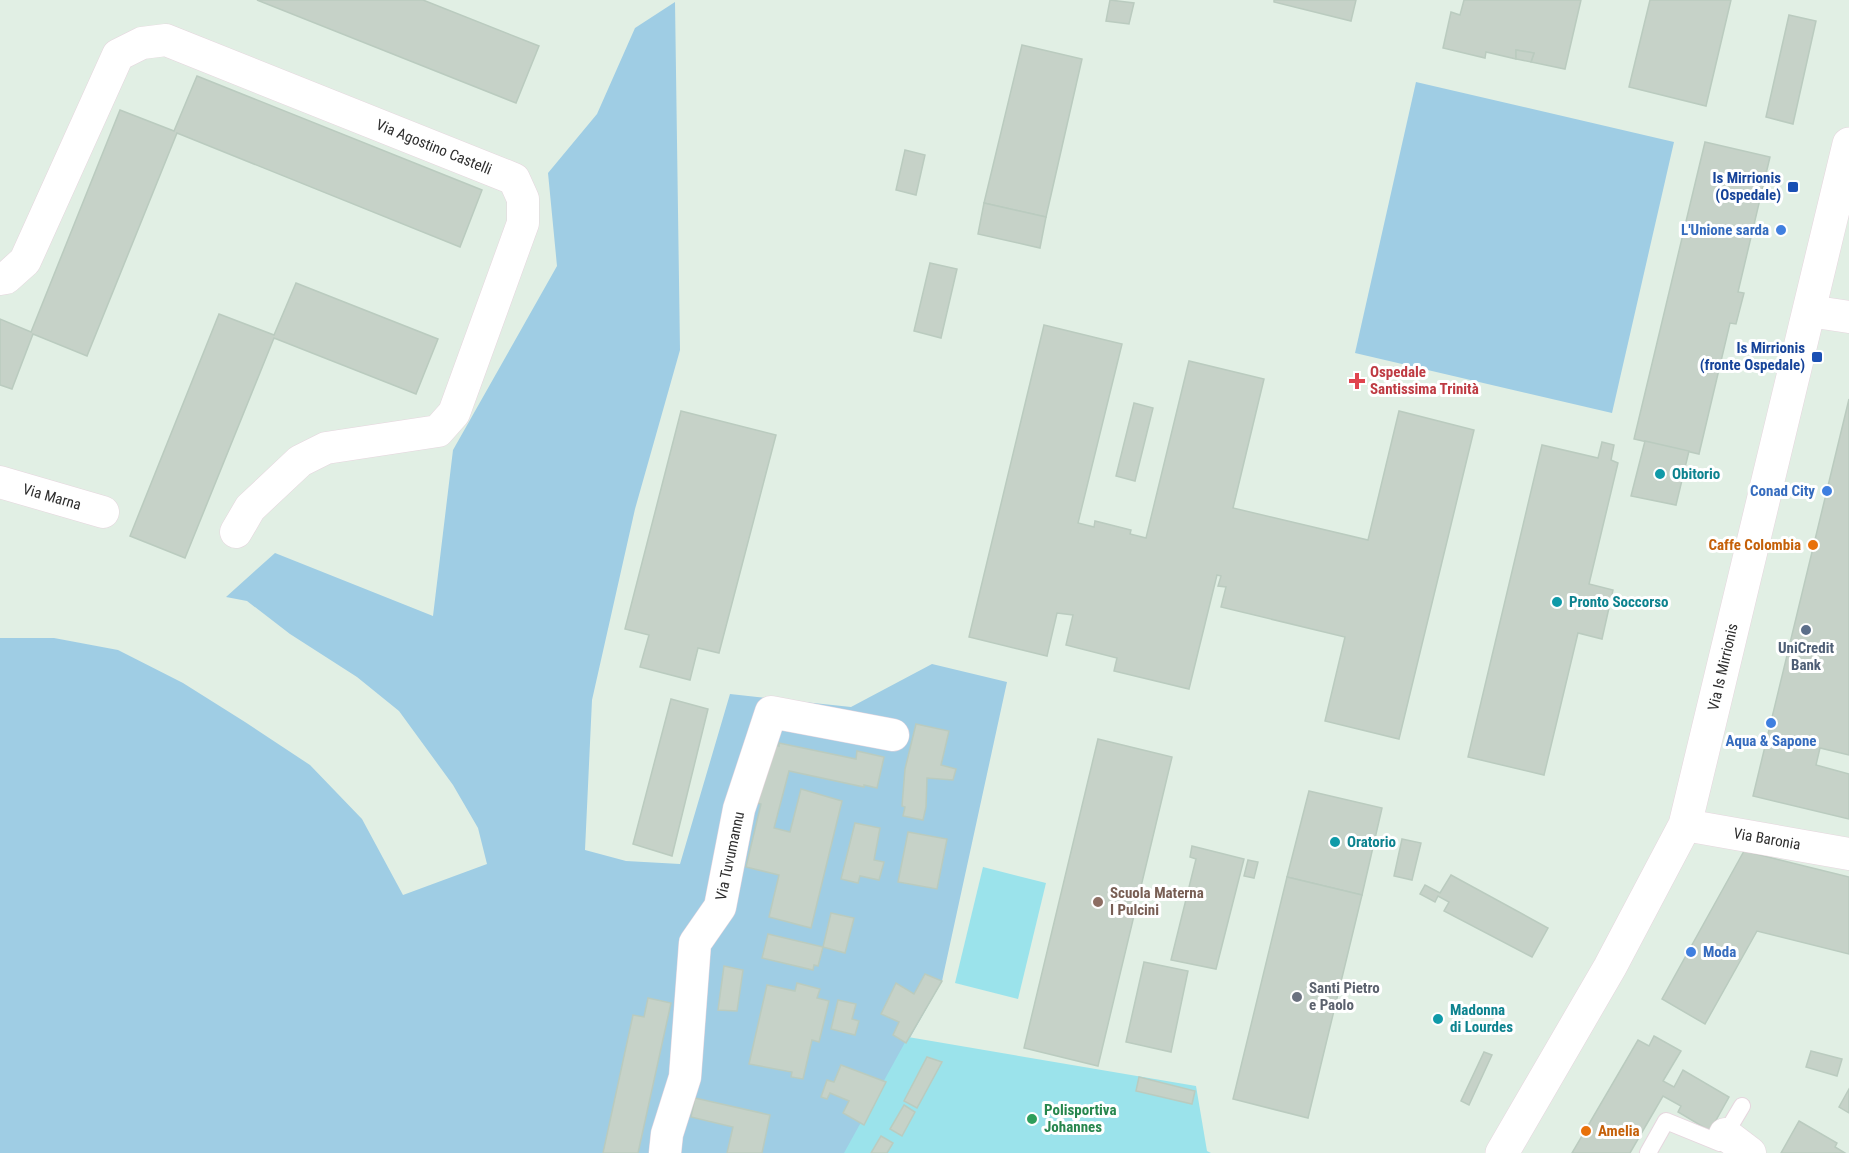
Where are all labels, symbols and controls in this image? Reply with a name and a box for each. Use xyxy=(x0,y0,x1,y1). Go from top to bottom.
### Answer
street label: Via Agostino Castelli xyxy=(373,116,495,178)
place label: Is Mirrionis (Ospedale) xyxy=(1712,169,1781,204)
marker: Is Mirrionis (Ospedale) xyxy=(1786,180,1800,194)
place label: L'Unione sarda xyxy=(1681,221,1769,239)
marker: L'Unione sarda xyxy=(1774,223,1788,237)
place label: Is Mirrionis (fronte Ospedale) xyxy=(1700,339,1805,374)
marker: Is Mirrionis (fronte Ospedale) xyxy=(1810,350,1824,364)
place label: Ospedale Santissima Trinità xyxy=(1370,363,1479,398)
marker: Ospedale Santissima Trinità xyxy=(1348,372,1366,390)
place label: Obitorio xyxy=(1672,465,1720,483)
marker: Obitorio xyxy=(1653,467,1667,481)
street label: Via Marna xyxy=(21,480,83,514)
place label: Conad City xyxy=(1750,482,1815,500)
marker: Conad City xyxy=(1820,484,1834,498)
place label: Caffe Colombia xyxy=(1708,536,1801,554)
marker: Caffe Colombia xyxy=(1806,538,1820,552)
place label: Pronto Soccorso xyxy=(1569,593,1668,611)
marker: Pronto Soccorso xyxy=(1550,595,1564,609)
street label: Via Is Mirrionis xyxy=(1704,621,1742,712)
marker: UniCredit Bank xyxy=(1799,623,1813,637)
place label: UniCredit Bank xyxy=(1778,639,1834,674)
marker: Aqua & Sapone xyxy=(1764,716,1778,730)
place label: Aqua & Sapone xyxy=(1725,732,1817,750)
street label: Via Tuvumannu xyxy=(712,810,748,902)
street label: Via Baronia xyxy=(1732,824,1802,854)
place label: Oratorio xyxy=(1347,833,1396,851)
marker: Oratorio xyxy=(1328,835,1342,849)
place label: Scuola Materna I Pulcini xyxy=(1110,884,1204,919)
marker: Scuola Materna I Pulcini xyxy=(1091,895,1105,909)
place label: Moda xyxy=(1703,943,1736,961)
marker: Moda xyxy=(1684,945,1698,959)
place label: Santi Pietro e Paolo xyxy=(1309,979,1380,1014)
marker: Santi Pietro e Paolo xyxy=(1290,990,1304,1004)
place label: Madonna di Lourdes xyxy=(1450,1001,1513,1036)
marker: Madonna di Lourdes xyxy=(1431,1012,1445,1026)
place label: Polisportiva Johannes xyxy=(1044,1101,1117,1136)
marker: Polisportiva Johannes xyxy=(1025,1112,1039,1126)
place label: Amelia xyxy=(1598,1122,1640,1140)
marker: Amelia xyxy=(1579,1124,1593,1138)

